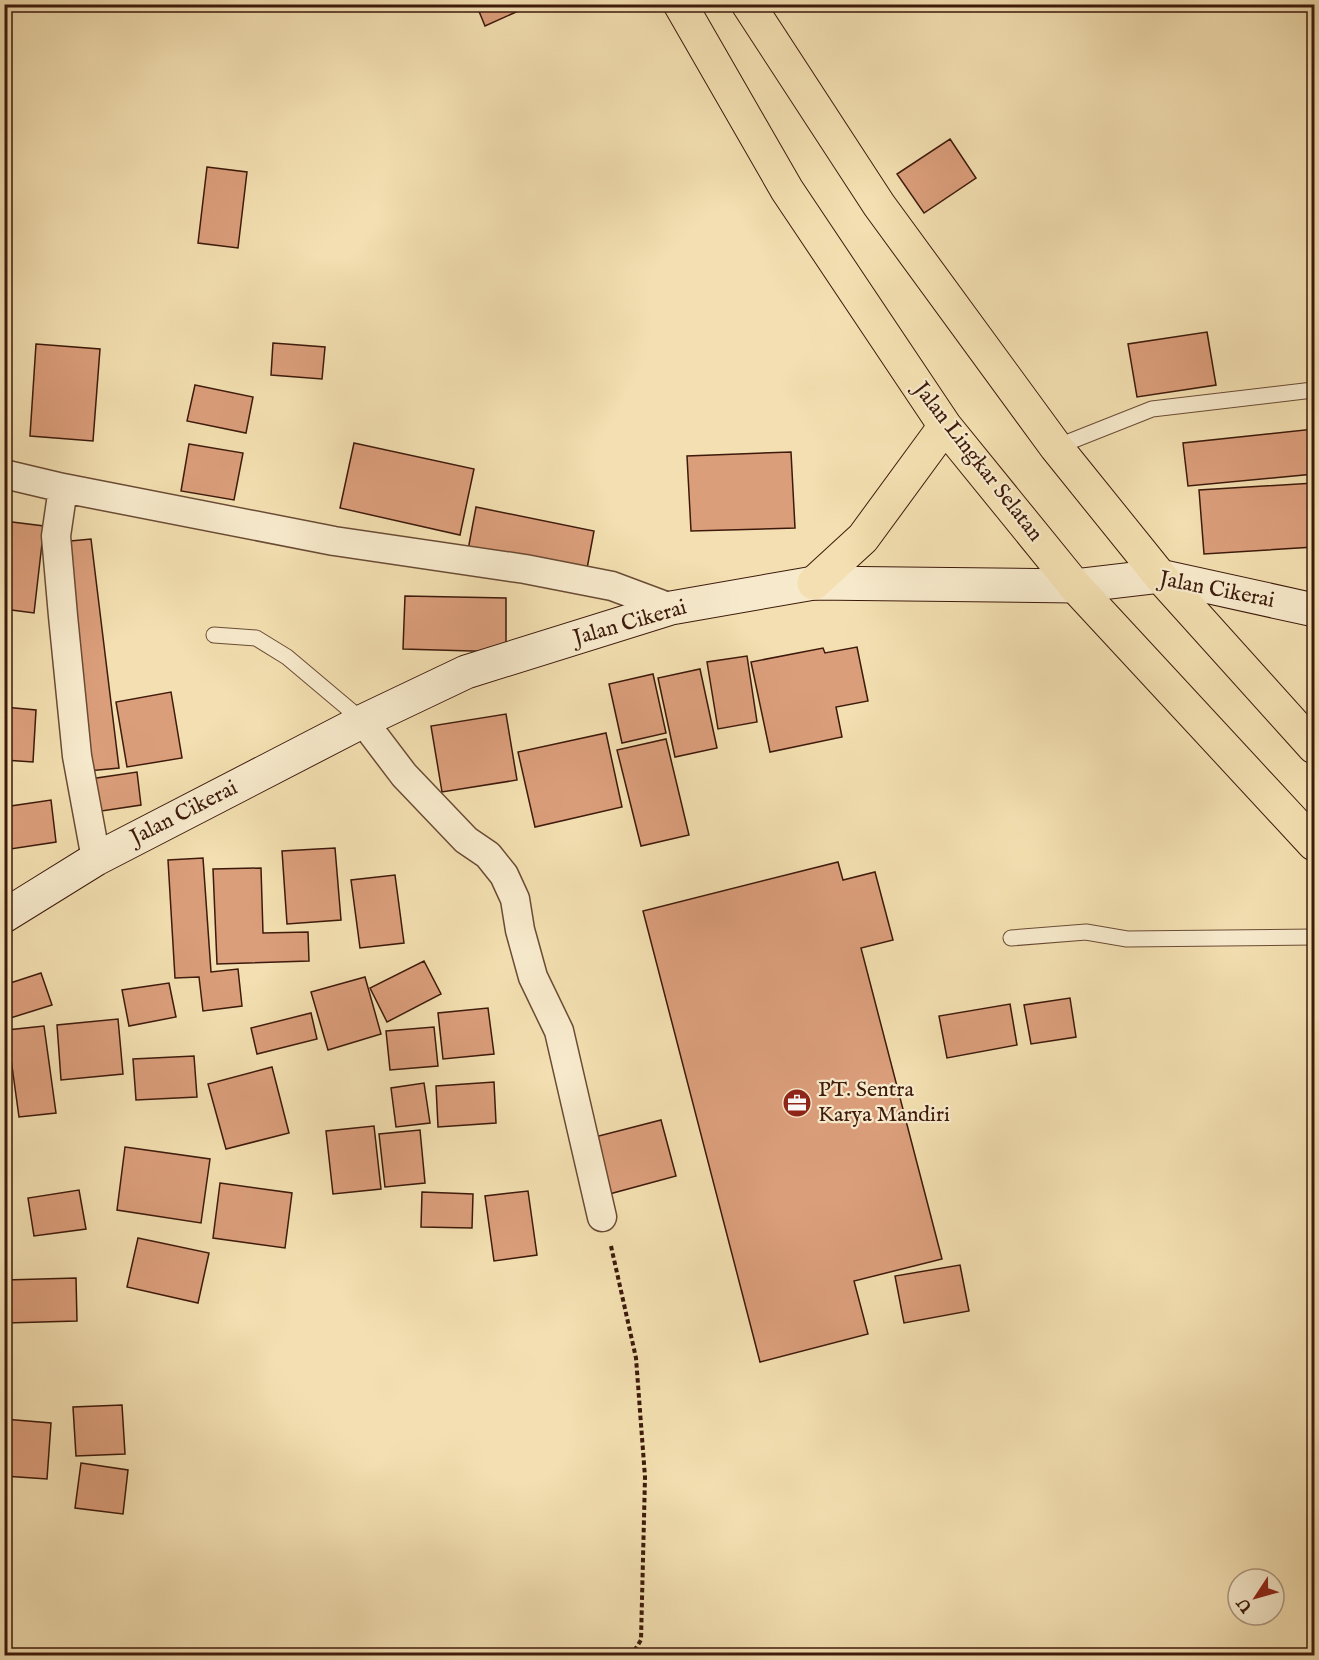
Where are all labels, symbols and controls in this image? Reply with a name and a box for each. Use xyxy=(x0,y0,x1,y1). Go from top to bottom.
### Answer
street label: Jalan Lingkar Selatan xyxy=(905,374,1049,548)
street label: Jalan Cikerai xyxy=(1154,565,1277,615)
street label: Jalan Cikerai xyxy=(567,593,690,653)
street label: Jalan Cikerai xyxy=(123,774,242,853)
place label: PT. Sentra Karya Mandiri xyxy=(818,1076,950,1129)
office icon: PT. Sentra Karya Mandiri xyxy=(781,1087,813,1119)
north arrow xyxy=(1226,1567,1286,1627)
text: U xyxy=(1233,1593,1258,1617)

